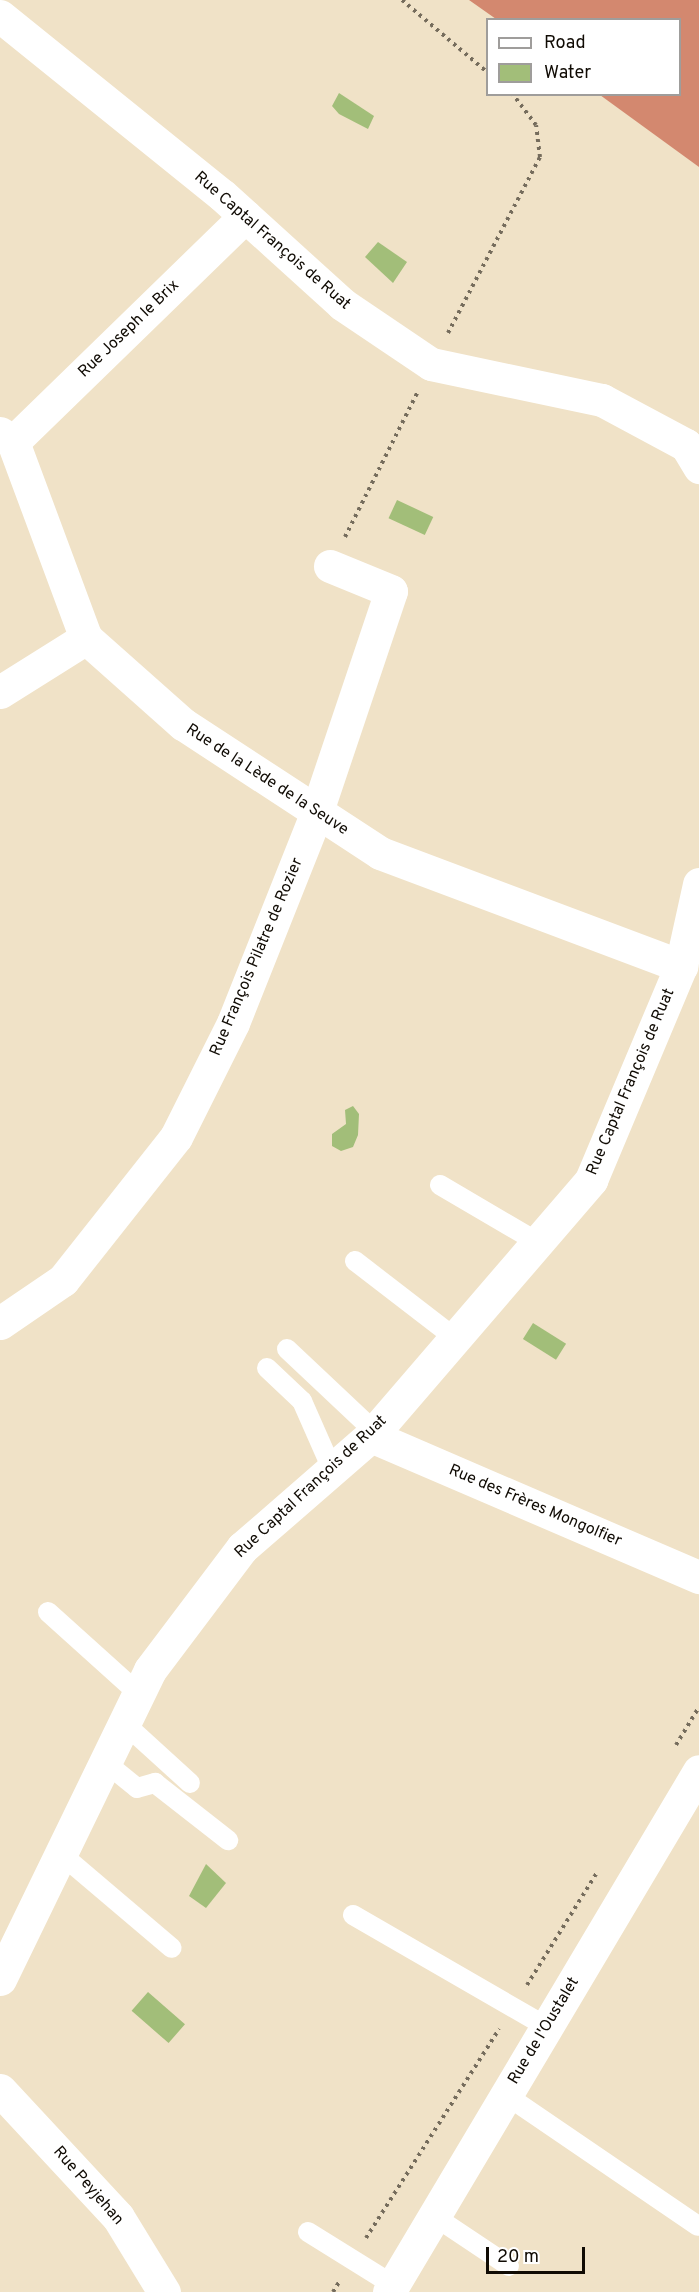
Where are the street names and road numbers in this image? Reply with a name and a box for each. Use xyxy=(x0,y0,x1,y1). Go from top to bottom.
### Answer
street label: Rue Captal François de Ruat xyxy=(190,168,354,314)
street label: Rue Joseph le Brix xyxy=(75,276,183,382)
street label: Rue de la Lède de la Seuve xyxy=(182,720,352,840)
street label: Rue François Pilatre de Rozier xyxy=(206,855,308,1059)
street label: Rue Captal François de Ruat xyxy=(583,986,679,1178)
street label: Rue Captal François de Ruat xyxy=(231,1411,391,1563)
street label: Rue des Frères Mongolfier xyxy=(446,1461,624,1551)
street label: Rue de l'Oustalet xyxy=(504,1974,584,2088)
street label: Rue Peyjehan xyxy=(49,2143,127,2229)

